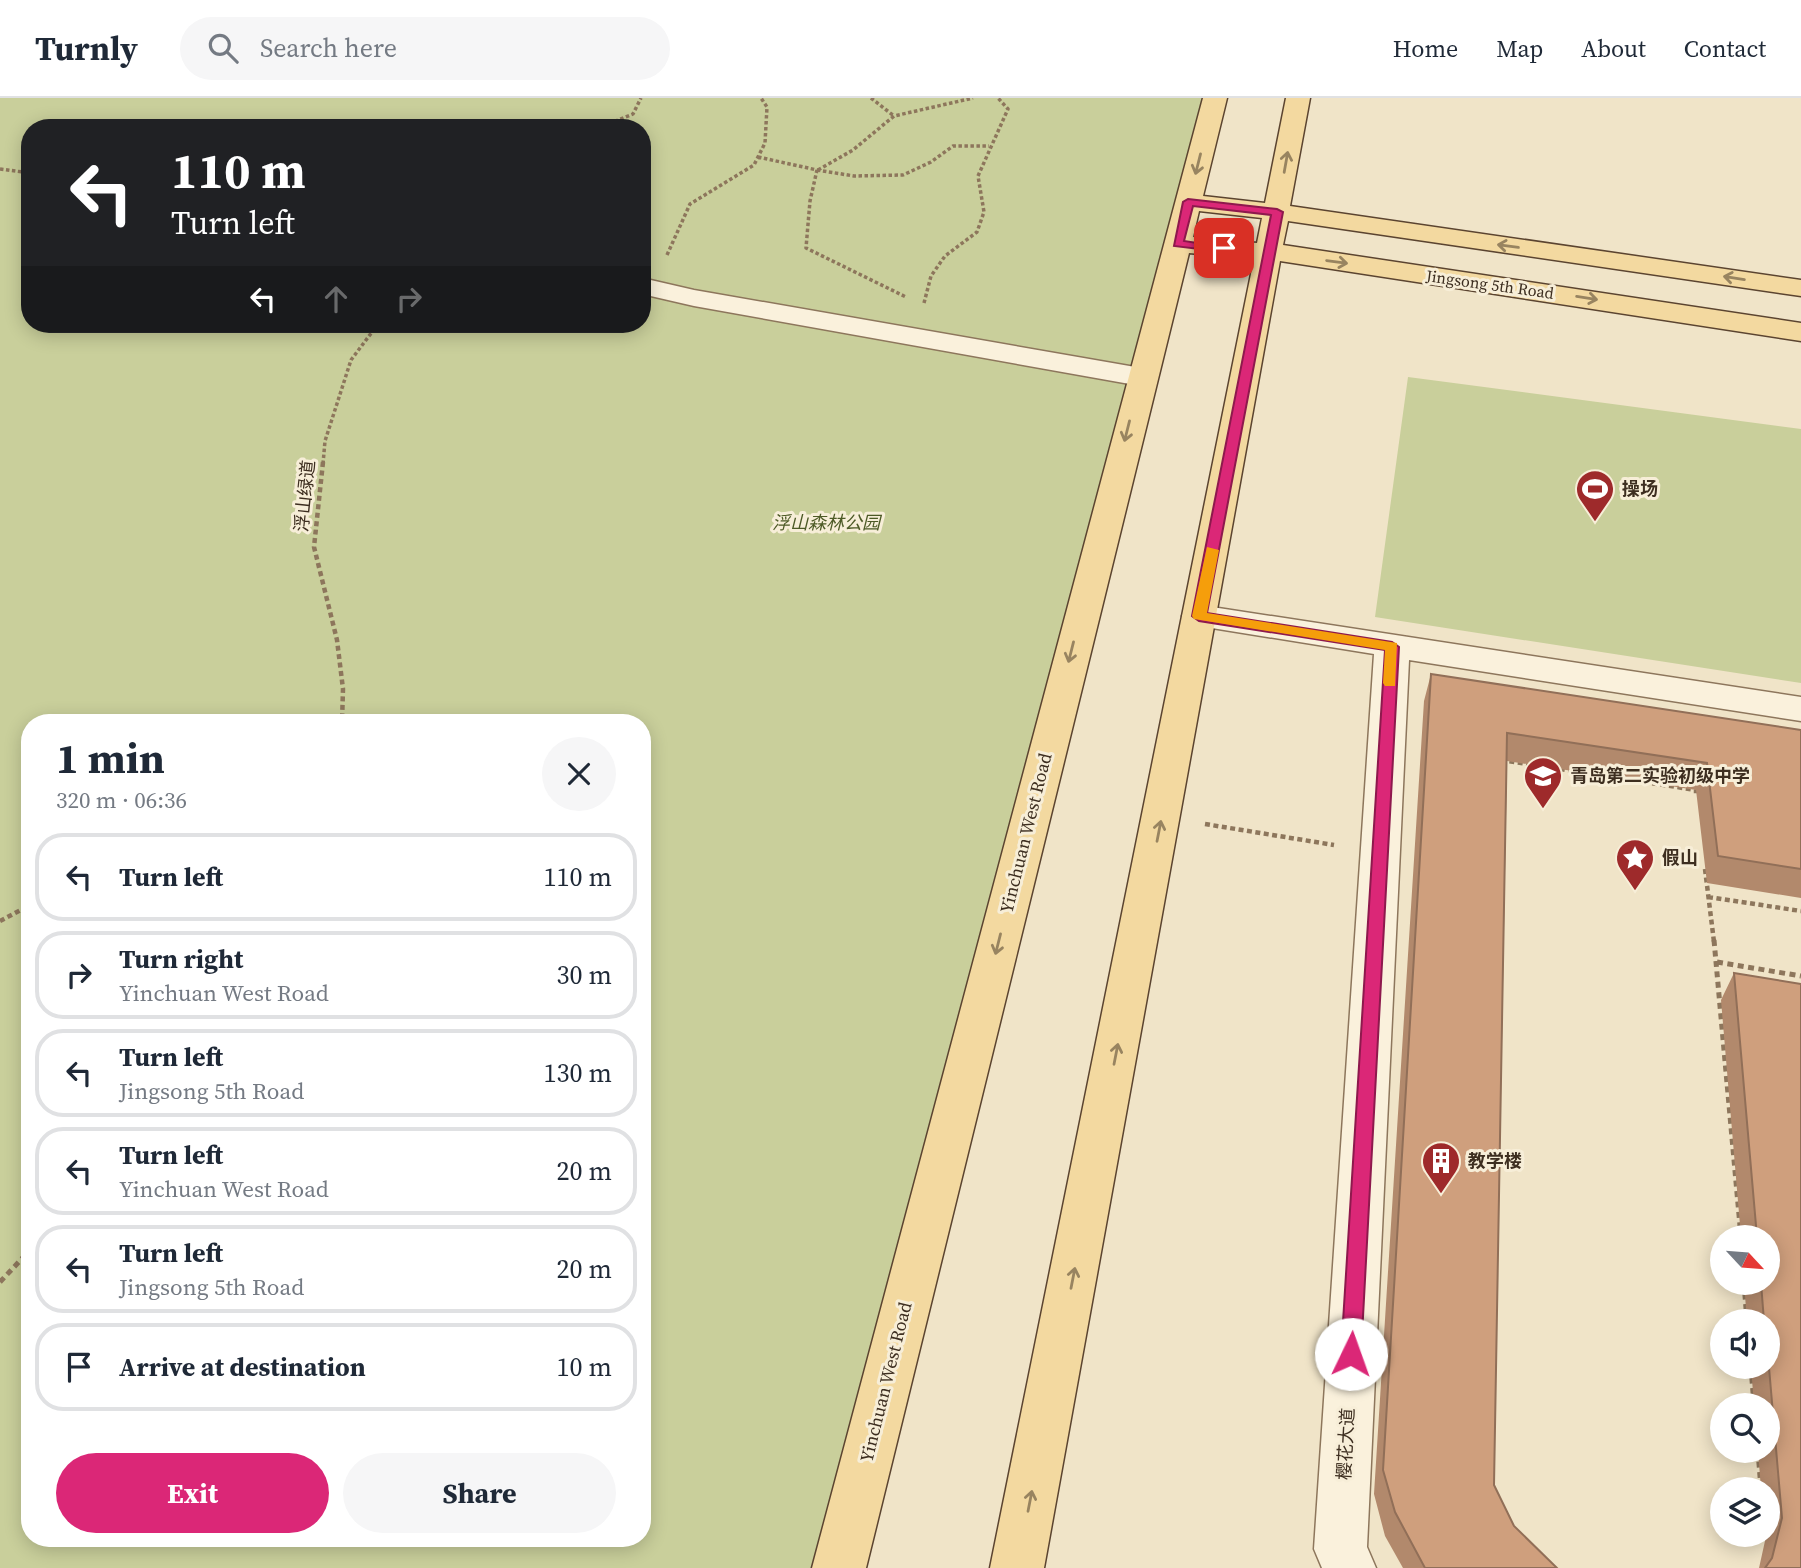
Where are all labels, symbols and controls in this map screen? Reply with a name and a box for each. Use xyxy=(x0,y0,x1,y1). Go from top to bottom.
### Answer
search box xyxy=(180,17,670,80)
text: Turnly xyxy=(35,26,138,71)
icon: search xyxy=(204,29,242,67)
text: Search here xyxy=(260,30,397,66)
text: Home xyxy=(1393,32,1458,65)
text: Map xyxy=(1496,32,1543,65)
text: About xyxy=(1581,32,1646,65)
text: Contact xyxy=(1684,32,1766,65)
text: 110 m xyxy=(171,137,306,204)
icon: left xyxy=(56,147,147,238)
one-way arrow xyxy=(1280,151,1294,174)
one-way arrow xyxy=(1191,152,1204,175)
text: Turn left xyxy=(171,201,295,245)
pin xyxy=(1194,218,1254,278)
icon: arrive xyxy=(1205,229,1243,267)
one-way arrow xyxy=(1497,239,1520,252)
one-way arrow xyxy=(1325,255,1348,268)
street label: Jingsong 5th Road xyxy=(1424,264,1555,304)
one-way arrow xyxy=(1723,271,1745,284)
icon: left xyxy=(244,280,282,318)
icon: ahead xyxy=(317,280,355,318)
icon: right xyxy=(390,280,428,318)
one-way arrow xyxy=(1575,292,1598,305)
one-way arrow xyxy=(1120,420,1133,442)
street label: 浮山绿道 xyxy=(288,459,321,533)
sports icon: 操场 xyxy=(1574,468,1616,523)
place label: 操场 xyxy=(1622,476,1658,501)
park label: 浮山森林公园 xyxy=(772,510,883,535)
one-way arrow xyxy=(1064,640,1077,663)
text: 1 min xyxy=(56,729,165,787)
button: close xyxy=(542,737,616,811)
street label: Yinchuan West Road xyxy=(994,750,1058,916)
school or university icon: 青岛第二实验初级中学 xyxy=(1522,755,1564,810)
place label: 青岛第二实验初级中学 xyxy=(1570,763,1750,788)
text: 320 m · 06:36 xyxy=(56,784,187,816)
one-way arrow xyxy=(1152,820,1166,843)
place icon: 假山 xyxy=(1614,837,1656,892)
place label: 假山 xyxy=(1662,845,1698,870)
icon: left xyxy=(60,858,98,896)
text: Turn left xyxy=(119,859,223,895)
text: 110 m xyxy=(544,859,612,895)
one-way arrow xyxy=(991,932,1004,955)
text: Turn right xyxy=(119,941,243,977)
icon: right xyxy=(60,956,98,994)
text: 30 m xyxy=(557,957,612,993)
text: Yinchuan West Road xyxy=(119,977,329,1009)
text: Turn left xyxy=(119,1039,223,1075)
one-way arrow xyxy=(1109,1043,1123,1066)
icon: left xyxy=(60,1054,98,1092)
text: 130 m xyxy=(544,1055,612,1091)
text: Jingsong 5th Road xyxy=(119,1075,304,1107)
text: Turn left xyxy=(119,1137,223,1173)
building icon: 教学楼 xyxy=(1420,1140,1462,1195)
place label: 教学楼 xyxy=(1468,1148,1522,1173)
icon: left xyxy=(60,1152,98,1190)
text: 20 m xyxy=(557,1153,612,1189)
text: Yinchuan West Road xyxy=(119,1173,329,1205)
north arrow xyxy=(1710,1225,1780,1295)
map controls xyxy=(1710,1225,1780,1547)
text: Turn left xyxy=(119,1235,223,1271)
icon: left xyxy=(60,1250,98,1288)
text: 20 m xyxy=(557,1251,612,1287)
one-way arrow xyxy=(1067,1267,1080,1290)
text: Jingsong 5th Road xyxy=(119,1271,304,1303)
street label: Yinchuan West Road xyxy=(854,1299,918,1465)
button: sound xyxy=(1710,1309,1780,1379)
position arrow xyxy=(1314,1317,1388,1391)
icon: arrive xyxy=(60,1348,98,1386)
text: Arrive at destination xyxy=(119,1349,366,1385)
text: 10 m xyxy=(557,1349,612,1385)
button: search xyxy=(1710,1393,1780,1463)
street label: 樱花大道 xyxy=(1331,1407,1360,1481)
button: Exit xyxy=(56,1453,329,1533)
button: Share xyxy=(343,1453,616,1533)
button: layers xyxy=(1710,1477,1780,1547)
one-way arrow xyxy=(1024,1490,1037,1513)

